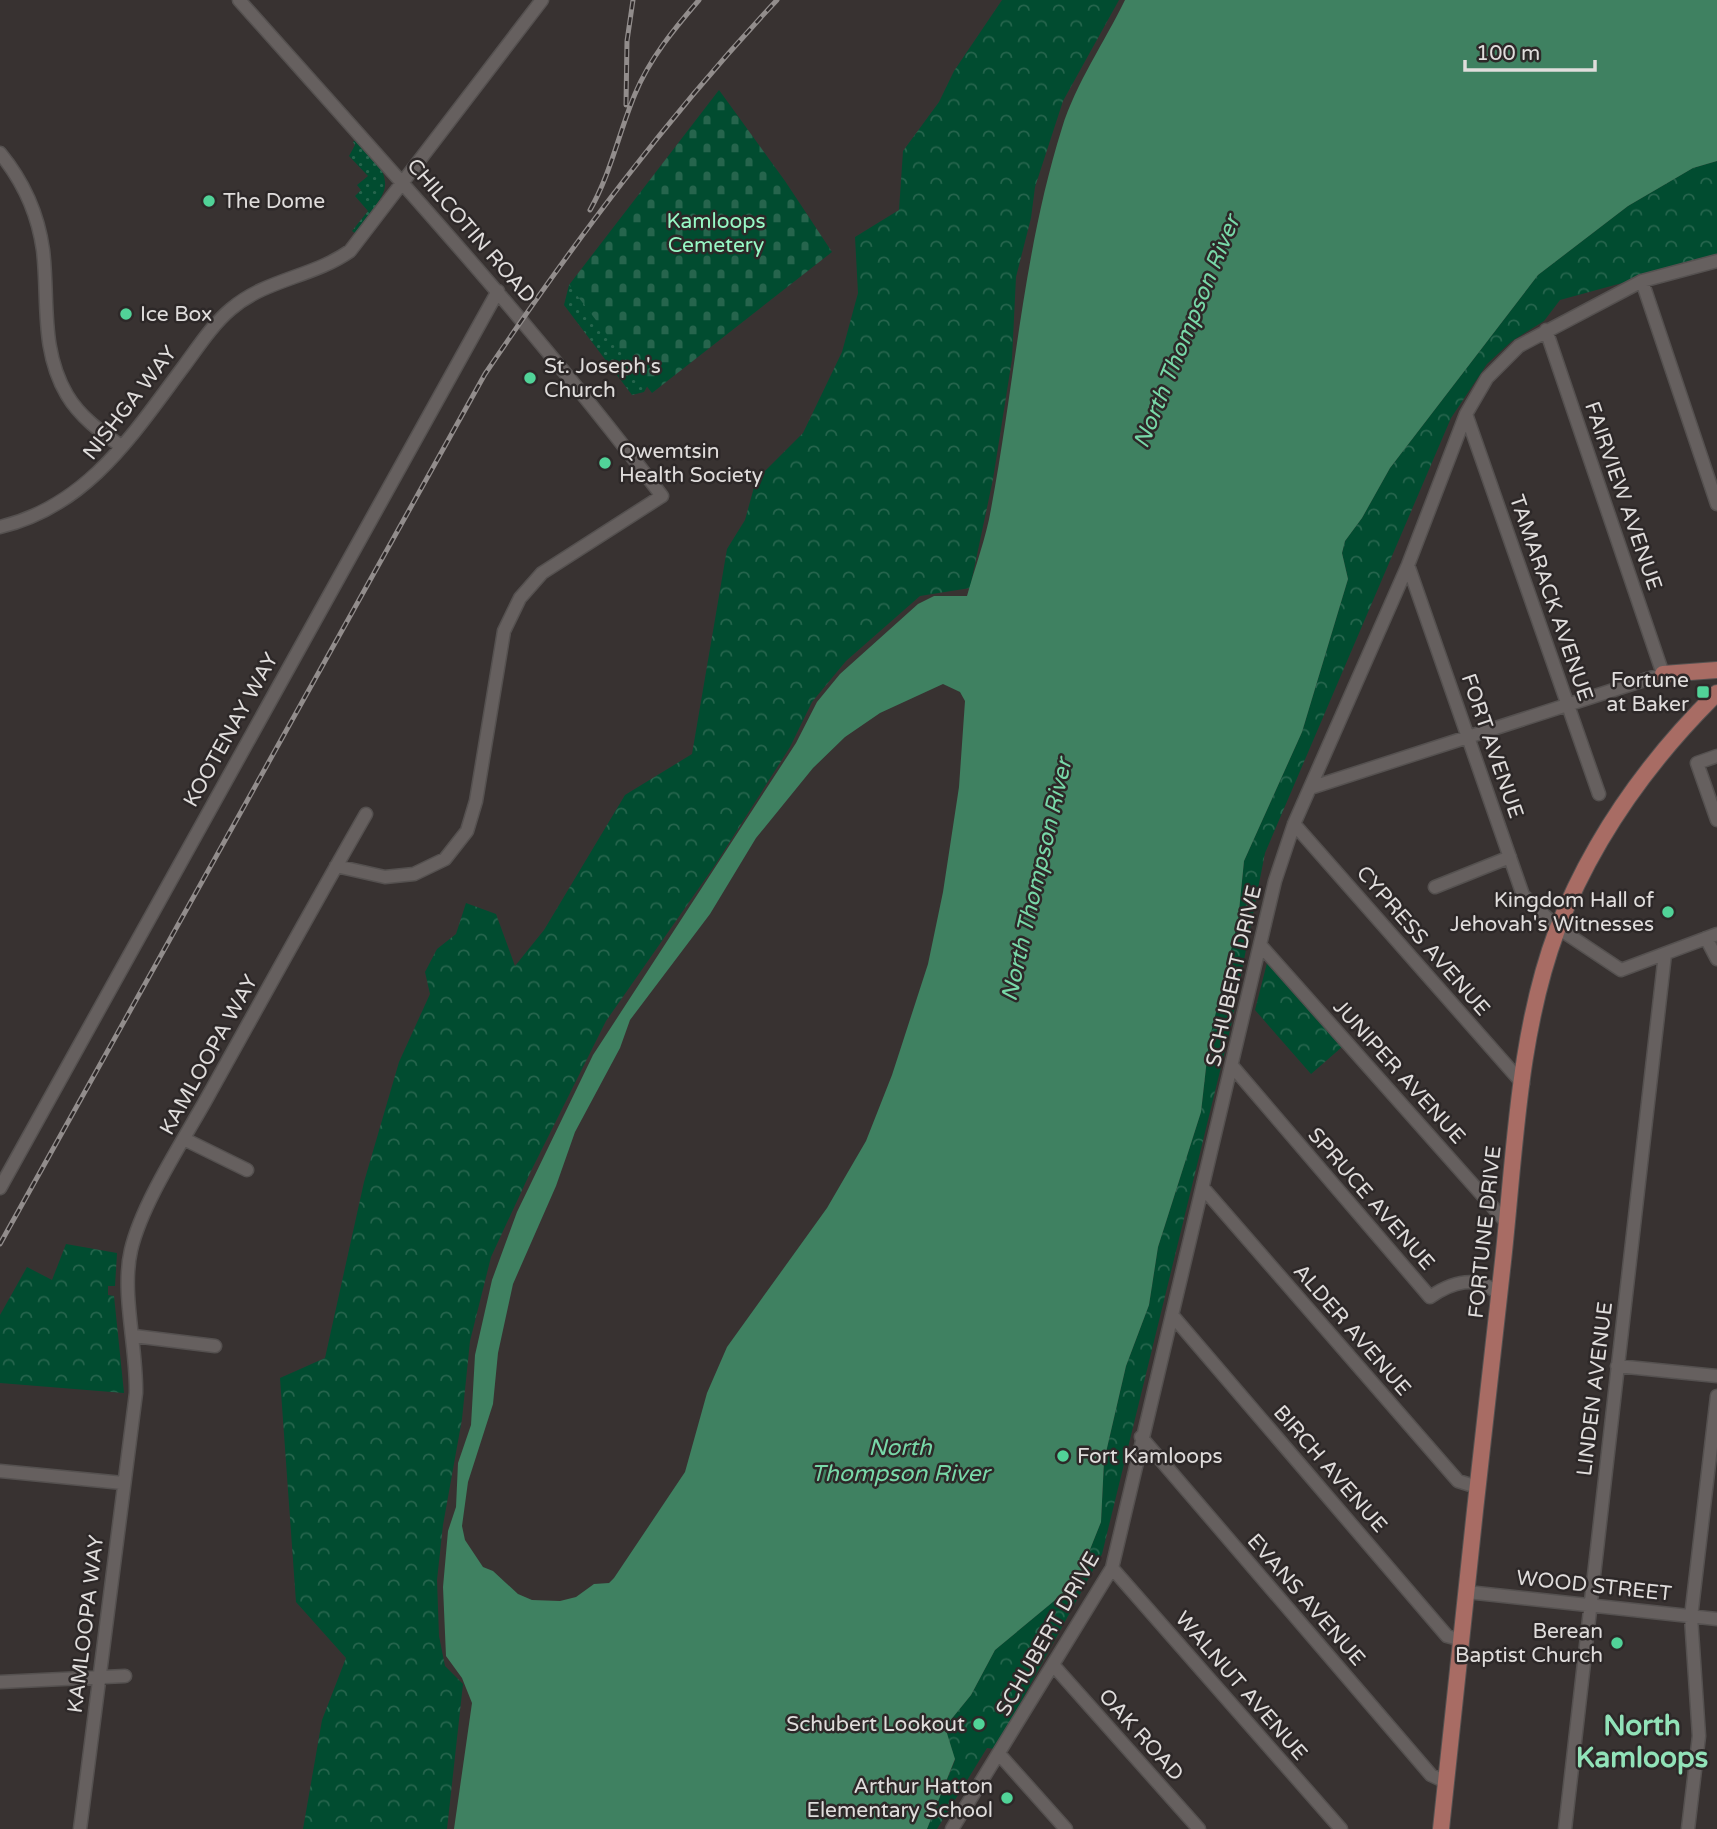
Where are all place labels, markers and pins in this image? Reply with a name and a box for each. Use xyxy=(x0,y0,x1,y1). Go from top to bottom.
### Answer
place label: The Dome xyxy=(223,189,325,214)
marker: The Dome xyxy=(201,193,217,209)
place label: Ice Box xyxy=(140,302,212,327)
marker: Ice Box xyxy=(118,306,134,322)
place label: St. Joseph's Church xyxy=(544,354,661,403)
marker: St. Joseph's Church xyxy=(522,370,538,386)
place label: Qwemtsin Health Society xyxy=(619,439,763,488)
marker: Qwemtsin Health Society xyxy=(597,455,613,471)
place label: Fortune at Baker xyxy=(1606,668,1689,717)
marker: Fortune at Baker xyxy=(1695,684,1711,700)
place label: Kingdom Hall of Jehovah's Witnesses xyxy=(1450,888,1654,937)
marker: Kingdom Hall of Jehovah's Witnesses xyxy=(1660,904,1676,920)
place label: Fort Kamloops xyxy=(1077,1444,1222,1469)
marker: Fort Kamloops xyxy=(1055,1448,1071,1464)
place label: Berean Baptist Church xyxy=(1455,1619,1603,1668)
marker: Berean Baptist Church xyxy=(1609,1635,1625,1651)
place label: Schubert Lookout xyxy=(786,1712,965,1737)
marker: Schubert Lookout xyxy=(971,1716,987,1732)
place label: Arthur Hatton Elementary School xyxy=(806,1774,993,1823)
marker: Arthur Hatton Elementary School xyxy=(999,1790,1015,1806)

